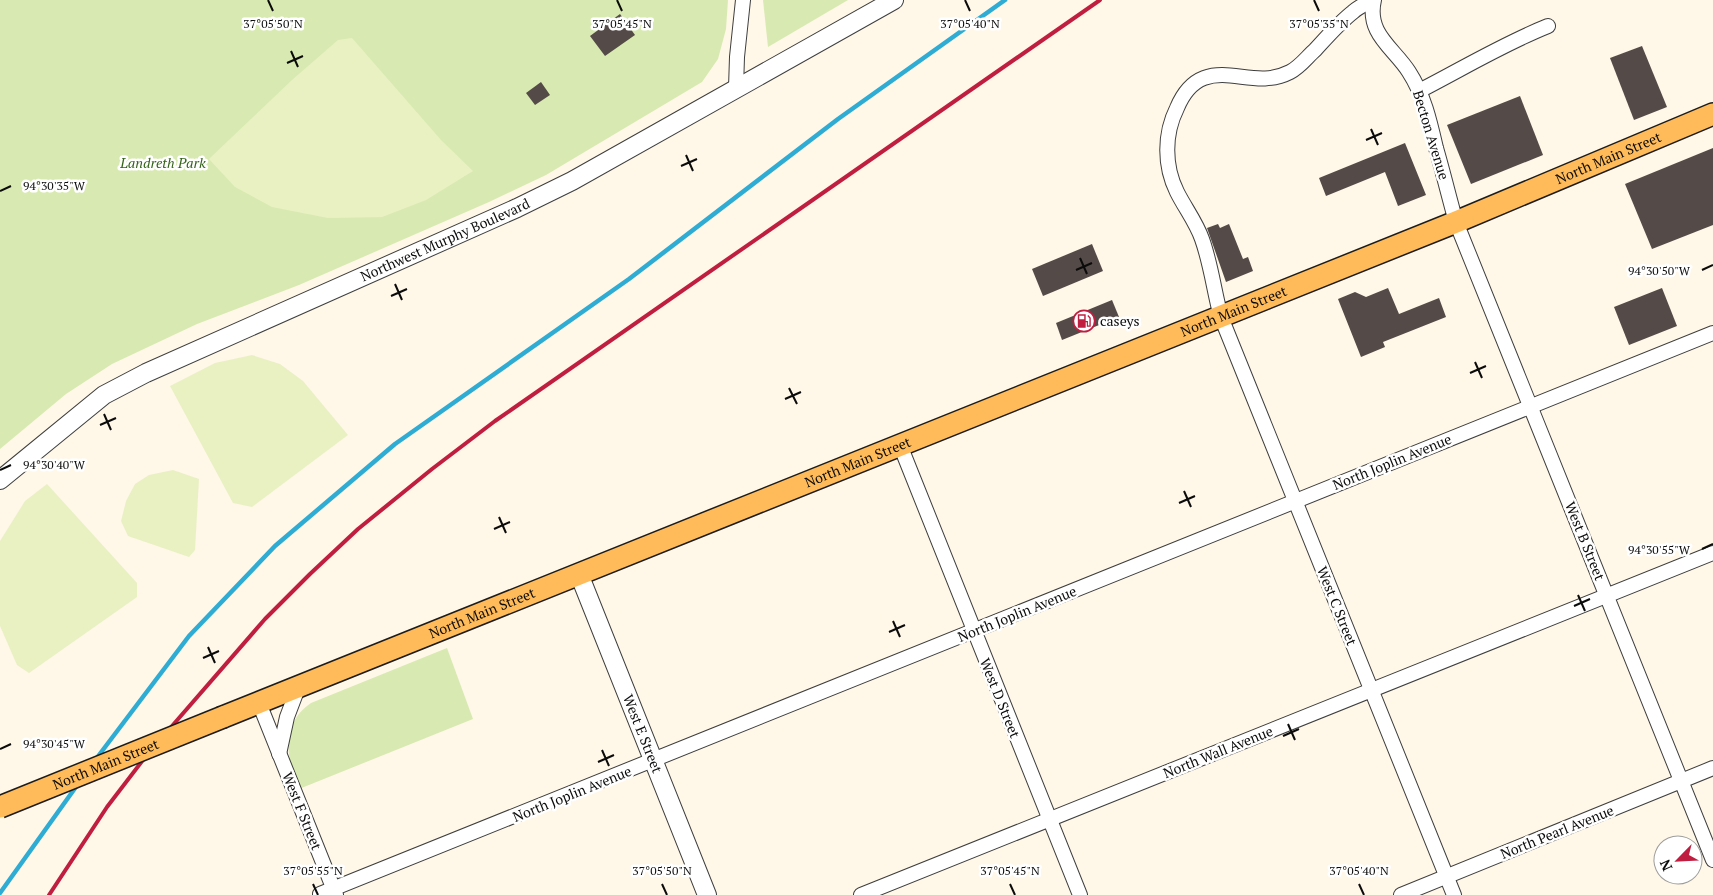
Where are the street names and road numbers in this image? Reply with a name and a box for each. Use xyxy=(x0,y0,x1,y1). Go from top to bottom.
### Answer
street label: Becton Avenue xyxy=(1409,88,1454,182)
street label: North Main Street xyxy=(1553,127,1665,188)
street label: Northwest Murphy Boulevard xyxy=(357,193,533,286)
street label: North Main Street xyxy=(1178,281,1290,341)
street label: North Joplin Avenue xyxy=(1330,429,1454,494)
street label: North Main Street xyxy=(802,432,914,492)
street label: West B Street xyxy=(1561,499,1610,584)
street label: West C Street xyxy=(1313,563,1362,649)
street label: North Joplin Avenue xyxy=(955,581,1079,646)
street label: North Main Street xyxy=(426,582,538,642)
street label: West D Street xyxy=(976,655,1025,741)
street label: West E Street xyxy=(619,692,668,776)
street label: North Wall Avenue xyxy=(1160,721,1276,782)
street label: North Main Street xyxy=(50,734,162,794)
street label: North Joplin Avenue xyxy=(510,761,634,826)
street label: West F Street xyxy=(278,769,327,853)
street label: North Pearl Avenue xyxy=(1497,800,1616,863)

